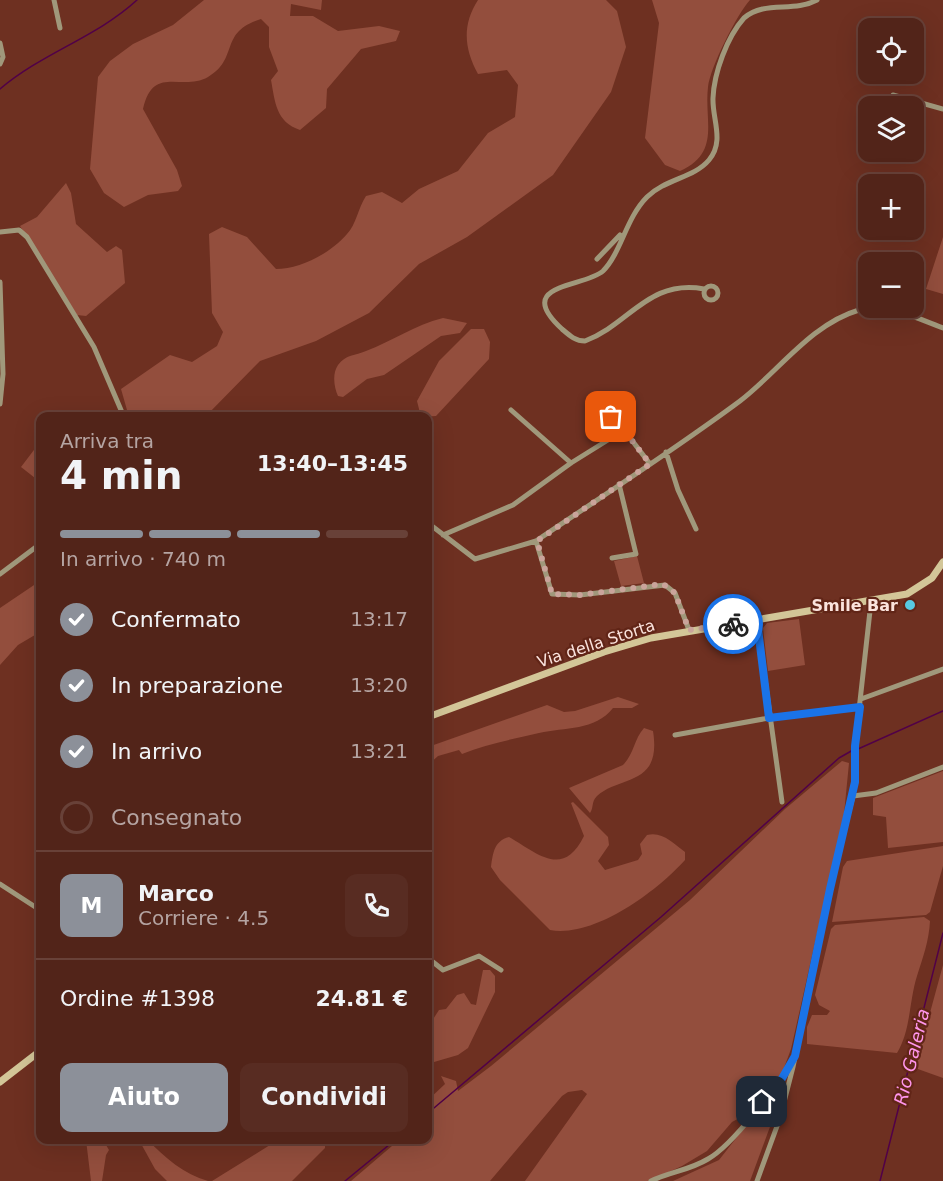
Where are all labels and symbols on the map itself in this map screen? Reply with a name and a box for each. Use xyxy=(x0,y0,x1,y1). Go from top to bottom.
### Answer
pin xyxy=(585,391,636,442)
courier xyxy=(703,594,763,654)
place label: Smile Bar xyxy=(812,596,898,615)
marker: Smile Bar xyxy=(903,598,917,612)
street label: Via della Storta xyxy=(535,615,657,671)
water label: Rio Galeria xyxy=(889,1006,934,1107)
pin xyxy=(736,1076,787,1127)

